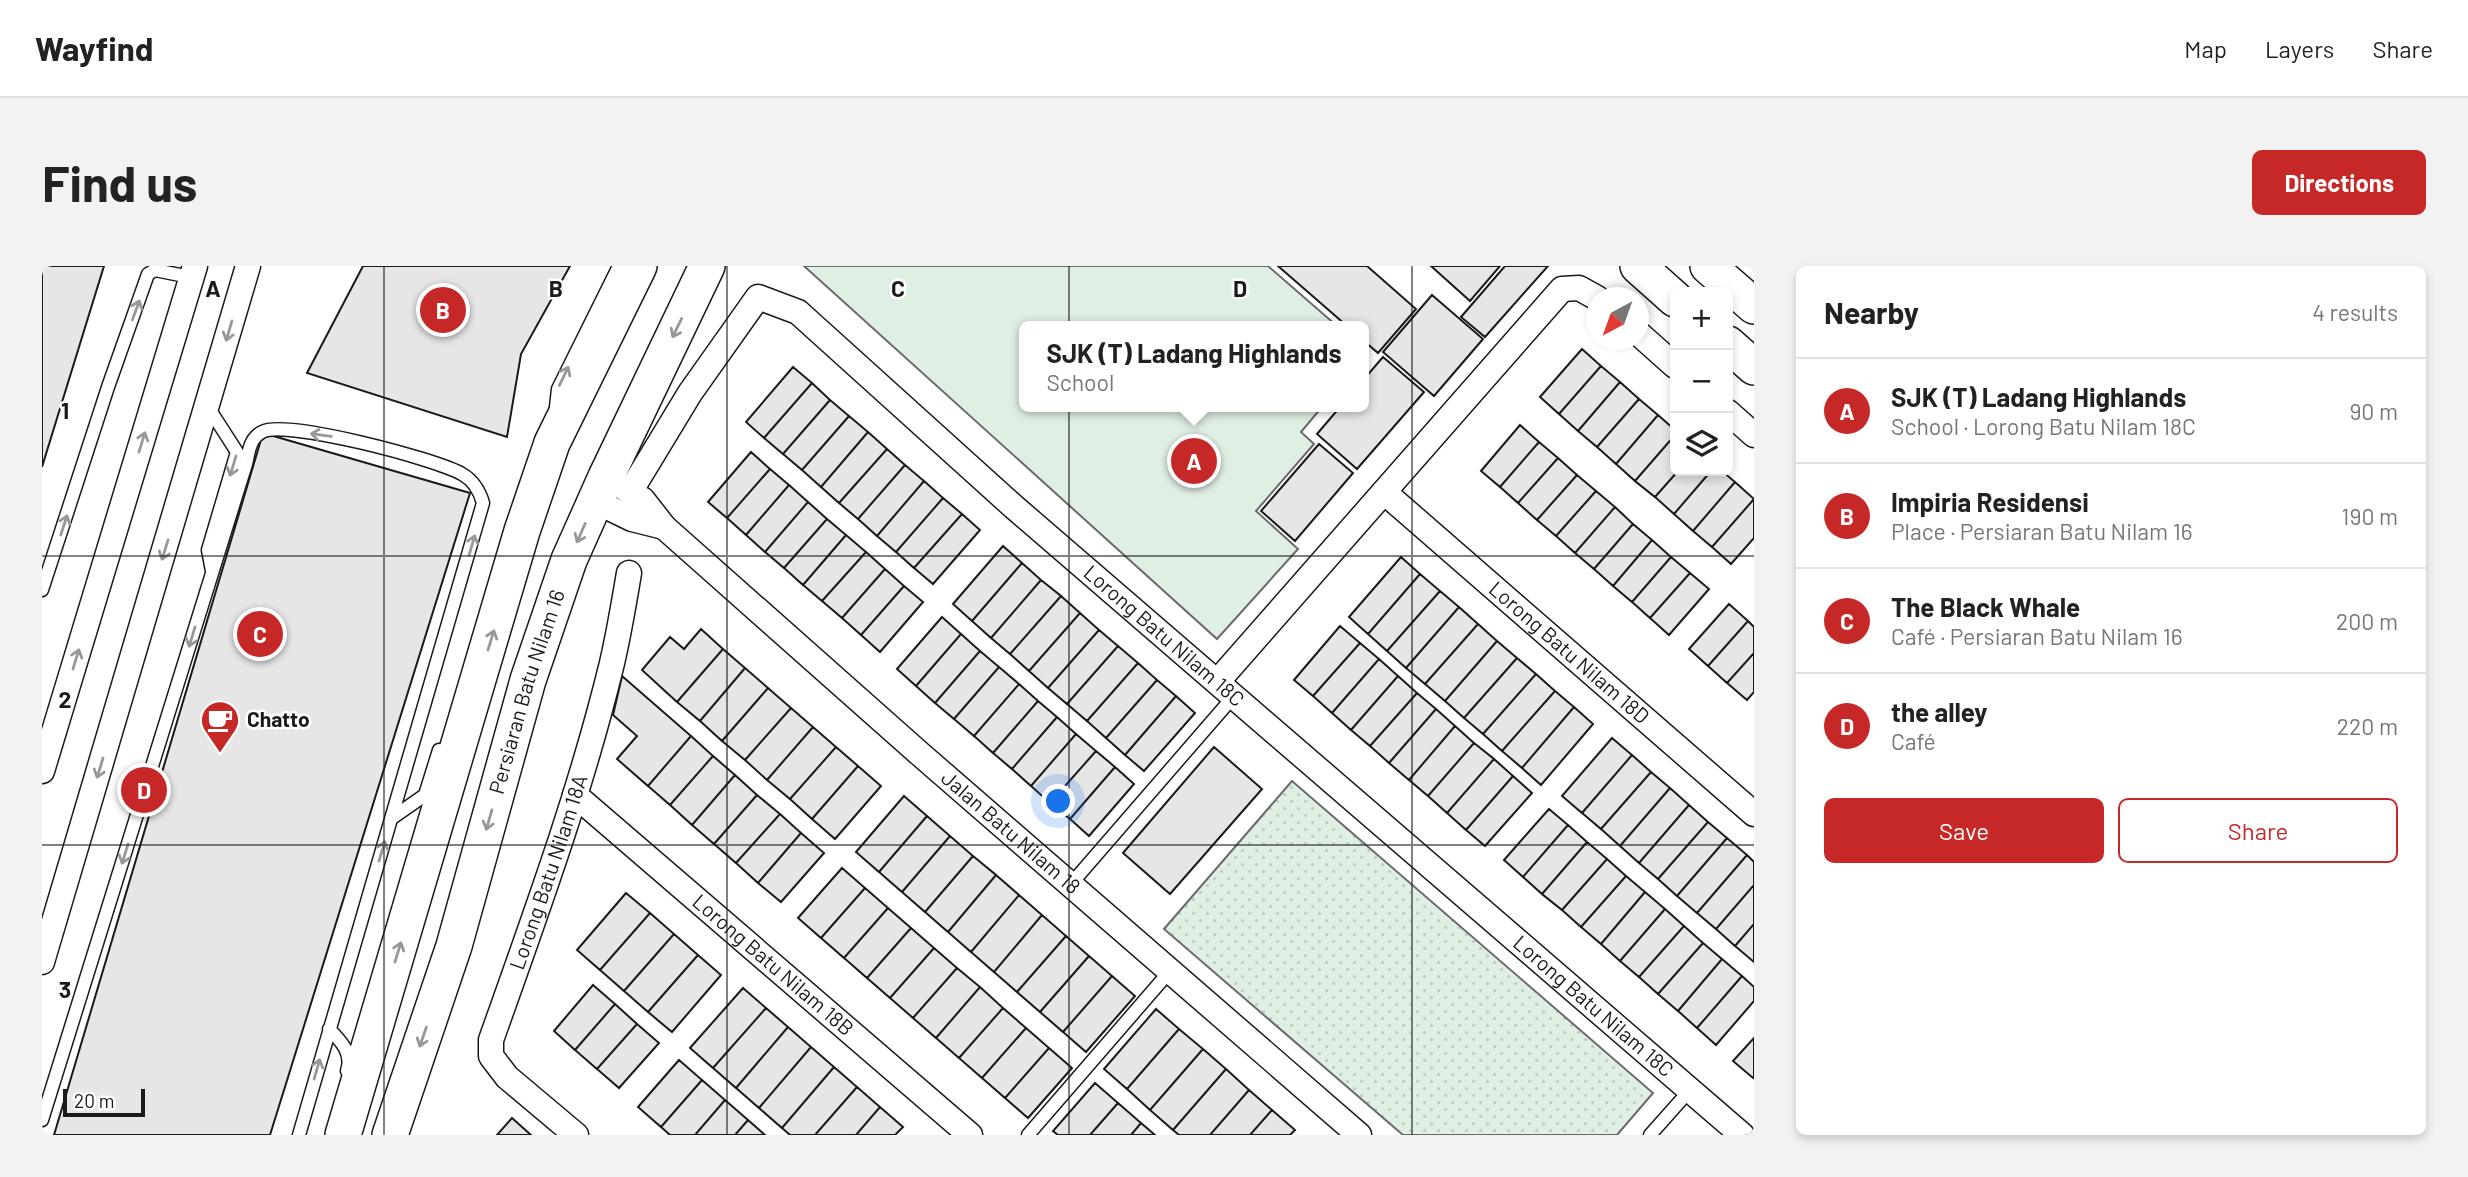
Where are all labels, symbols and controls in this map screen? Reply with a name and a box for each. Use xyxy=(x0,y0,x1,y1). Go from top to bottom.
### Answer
text: Wayfind xyxy=(35,28,153,68)
text: Map xyxy=(2184,34,2227,63)
text: Layers xyxy=(2265,34,2334,63)
text: Share xyxy=(2372,34,2433,63)
button: Directions xyxy=(2252,150,2426,215)
text: Find us xyxy=(42,153,197,212)
text: A xyxy=(205,274,221,302)
text: B xyxy=(549,274,563,302)
text: C xyxy=(891,274,905,302)
text: D xyxy=(1233,274,1247,302)
pin: B xyxy=(420,284,466,336)
north arrow xyxy=(1586,287,1649,350)
map controls xyxy=(1670,287,1733,476)
button: + xyxy=(1670,287,1733,350)
text: Nearby xyxy=(1824,294,1919,330)
text: 4 results xyxy=(2312,298,2398,326)
one-way arrow xyxy=(131,299,143,321)
one-way arrow xyxy=(670,317,683,338)
one-way arrow xyxy=(222,320,235,342)
popup xyxy=(1019,321,1369,412)
text: SJK (T) Ladang Highlands xyxy=(1046,337,1342,368)
button: − xyxy=(1670,350,1733,413)
one-way arrow xyxy=(558,366,572,387)
text: School xyxy=(1046,368,1114,396)
text: SJK (T) Ladang Highlands xyxy=(1891,381,2186,412)
text: 1 xyxy=(61,396,69,424)
text: A xyxy=(1839,397,1855,425)
text: 90 m xyxy=(2349,397,2398,425)
text: School · Lorong Batu Nilam 18C xyxy=(1891,412,2196,440)
button: layers xyxy=(1670,413,1733,476)
one-way arrow xyxy=(310,428,333,441)
one-way arrow xyxy=(137,431,150,453)
pin: A xyxy=(1171,435,1217,487)
one-way arrow xyxy=(226,454,238,476)
text: Impiria Residensi xyxy=(1891,486,2089,517)
text: B xyxy=(1840,502,1854,530)
text: 190 m xyxy=(2341,502,2398,530)
one-way arrow xyxy=(58,515,71,537)
text: Place · Persiaran Batu Nilam 16 xyxy=(1891,517,2193,545)
one-way arrow xyxy=(574,522,587,544)
one-way arrow xyxy=(466,534,479,556)
one-way arrow xyxy=(157,538,170,560)
street label: Lorong Batu Nilam 18C xyxy=(1079,559,1250,711)
street label: Lorong Batu Nilam 18D xyxy=(1485,575,1655,728)
street label: Persiaran Batu Nilam 16 xyxy=(483,586,569,797)
text: The Black Whale xyxy=(1891,591,2080,622)
text: C xyxy=(1840,607,1854,635)
text: 200 m xyxy=(2336,607,2398,635)
pin: C xyxy=(237,608,283,660)
text: Café · Persiaran Batu Nilam 16 xyxy=(1891,622,2183,650)
one-way arrow xyxy=(185,626,198,648)
one-way arrow xyxy=(486,630,499,652)
one-way arrow xyxy=(70,648,83,670)
text: 2 xyxy=(59,685,71,713)
text: the alley xyxy=(1891,696,1987,727)
cafe icon: Chatto xyxy=(199,699,241,754)
place label: Chatto xyxy=(247,706,310,731)
text: D xyxy=(1840,712,1854,740)
text: 220 m xyxy=(2337,712,2398,740)
text: Café xyxy=(1891,727,1936,755)
one-way arrow xyxy=(92,757,105,779)
pin: D xyxy=(121,764,167,816)
street label: Jalan Batu Nilam 18 xyxy=(937,764,1086,898)
street label: Lorong Batu Nilam 18A xyxy=(503,771,592,972)
your location xyxy=(1041,784,1075,818)
button: Save xyxy=(1824,798,2104,863)
button: Share xyxy=(2118,798,2398,863)
one-way arrow xyxy=(482,809,495,831)
one-way arrow xyxy=(376,840,389,862)
one-way arrow xyxy=(117,843,130,865)
street label: Lorong Batu Nilam 18B xyxy=(688,888,859,1040)
street label: Lorong Batu Nilam 18C xyxy=(1509,929,1679,1081)
one-way arrow xyxy=(392,942,405,964)
text: 3 xyxy=(59,975,71,1003)
one-way arrow xyxy=(416,1026,428,1048)
one-way arrow xyxy=(312,1059,325,1081)
scale bar xyxy=(63,1086,145,1118)
text: 20 m xyxy=(74,1089,114,1112)

